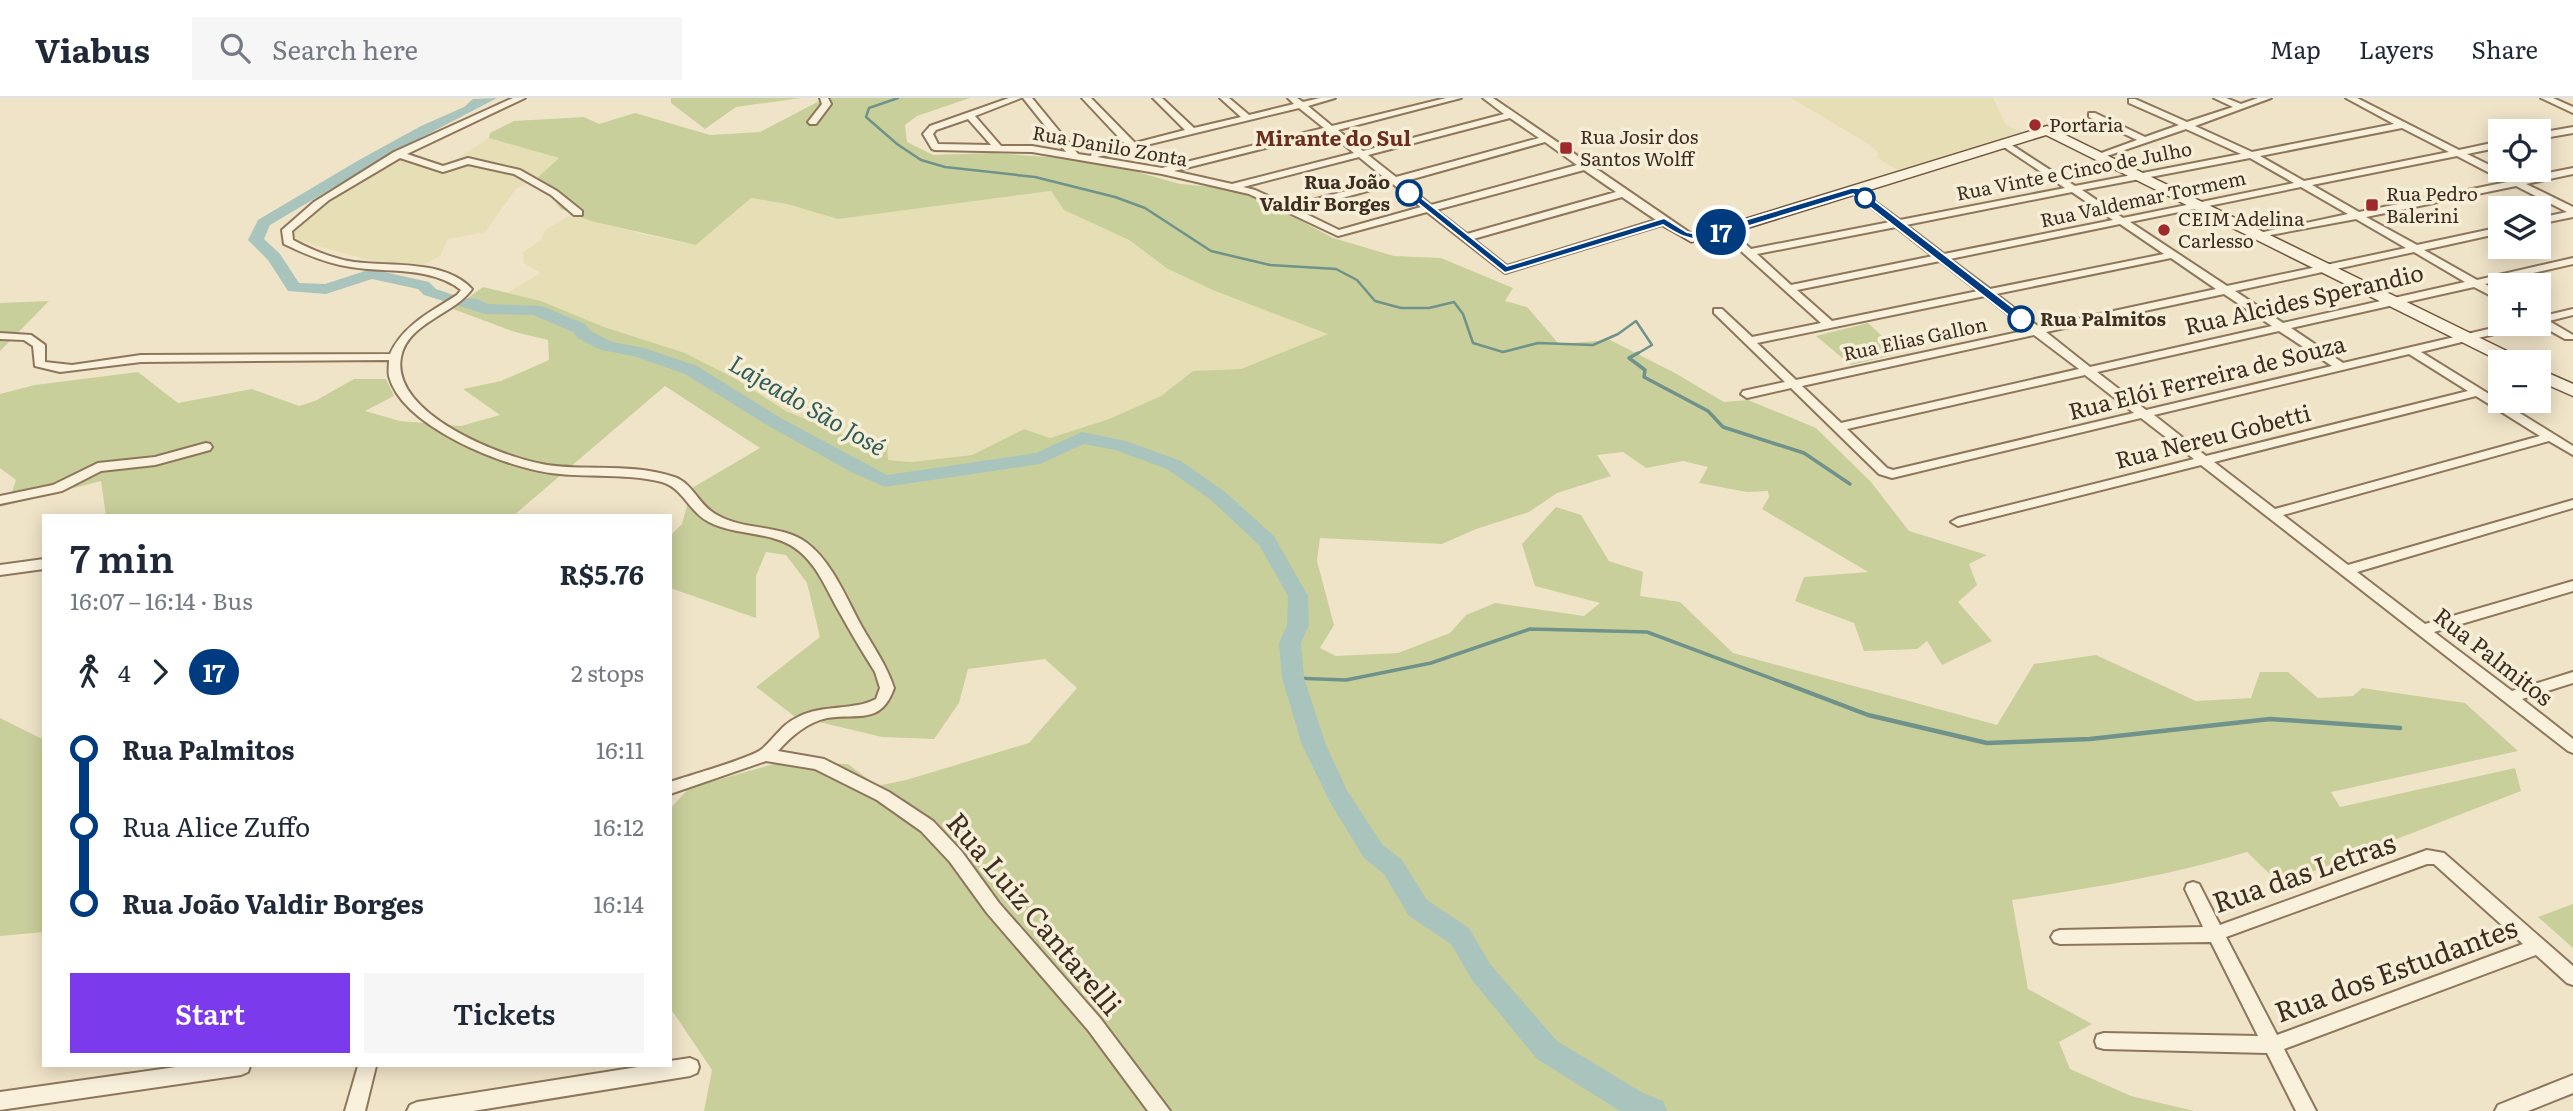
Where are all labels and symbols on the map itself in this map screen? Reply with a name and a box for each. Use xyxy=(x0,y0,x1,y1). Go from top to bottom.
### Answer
place label: Portaria xyxy=(2049,110,2124,138)
marker: Portaria xyxy=(2027,117,2043,133)
street label: Rua Danilo Zonta xyxy=(1031,118,1191,173)
district label: Mirante do Sul xyxy=(1255,121,1411,152)
place label: Rua Josir dos Santos Wolff xyxy=(1580,122,1699,172)
street label: Rua Vinte e Cinco de Julho xyxy=(1954,133,2194,207)
marker: Rua Josir dos Santos Wolff xyxy=(1558,140,1574,156)
street label: Rua Valdemar Tormem xyxy=(2037,163,2248,234)
place label: Rua João Valdir Borges xyxy=(1259,167,1390,217)
place label: Rua Pedro Balerini xyxy=(2386,179,2478,229)
marker: Rua João Valdir Borges xyxy=(1396,180,1422,206)
unlabelled marker xyxy=(1855,188,1875,208)
marker: Rua Pedro Balerini xyxy=(2364,197,2380,213)
place label: CEIM Adelina Carlesso xyxy=(2178,204,2305,254)
line badge: 17 xyxy=(1690,209,1752,255)
marker: CEIM Adelina Carlesso xyxy=(2156,222,2172,238)
street label: Rua Alcides Sperandio xyxy=(2181,254,2426,342)
place label: Rua Palmitos xyxy=(2040,304,2166,332)
marker: Rua Palmitos xyxy=(2008,306,2034,332)
street label: Rua Elias Gallon xyxy=(1840,309,1989,367)
street label: Rua Elói Ferreira de Souza xyxy=(2064,325,2349,427)
water label: Lajeado São José xyxy=(723,345,893,463)
street label: Rua Nereu Gobetti xyxy=(2111,394,2314,476)
street label: Rua Palmitos xyxy=(2427,598,2561,713)
street label: Rua Luiz Cantarelli xyxy=(938,802,1133,1023)
street label: Rua das Letras xyxy=(2206,820,2401,922)
street label: Rua dos Estudantes xyxy=(2268,905,2522,1031)

